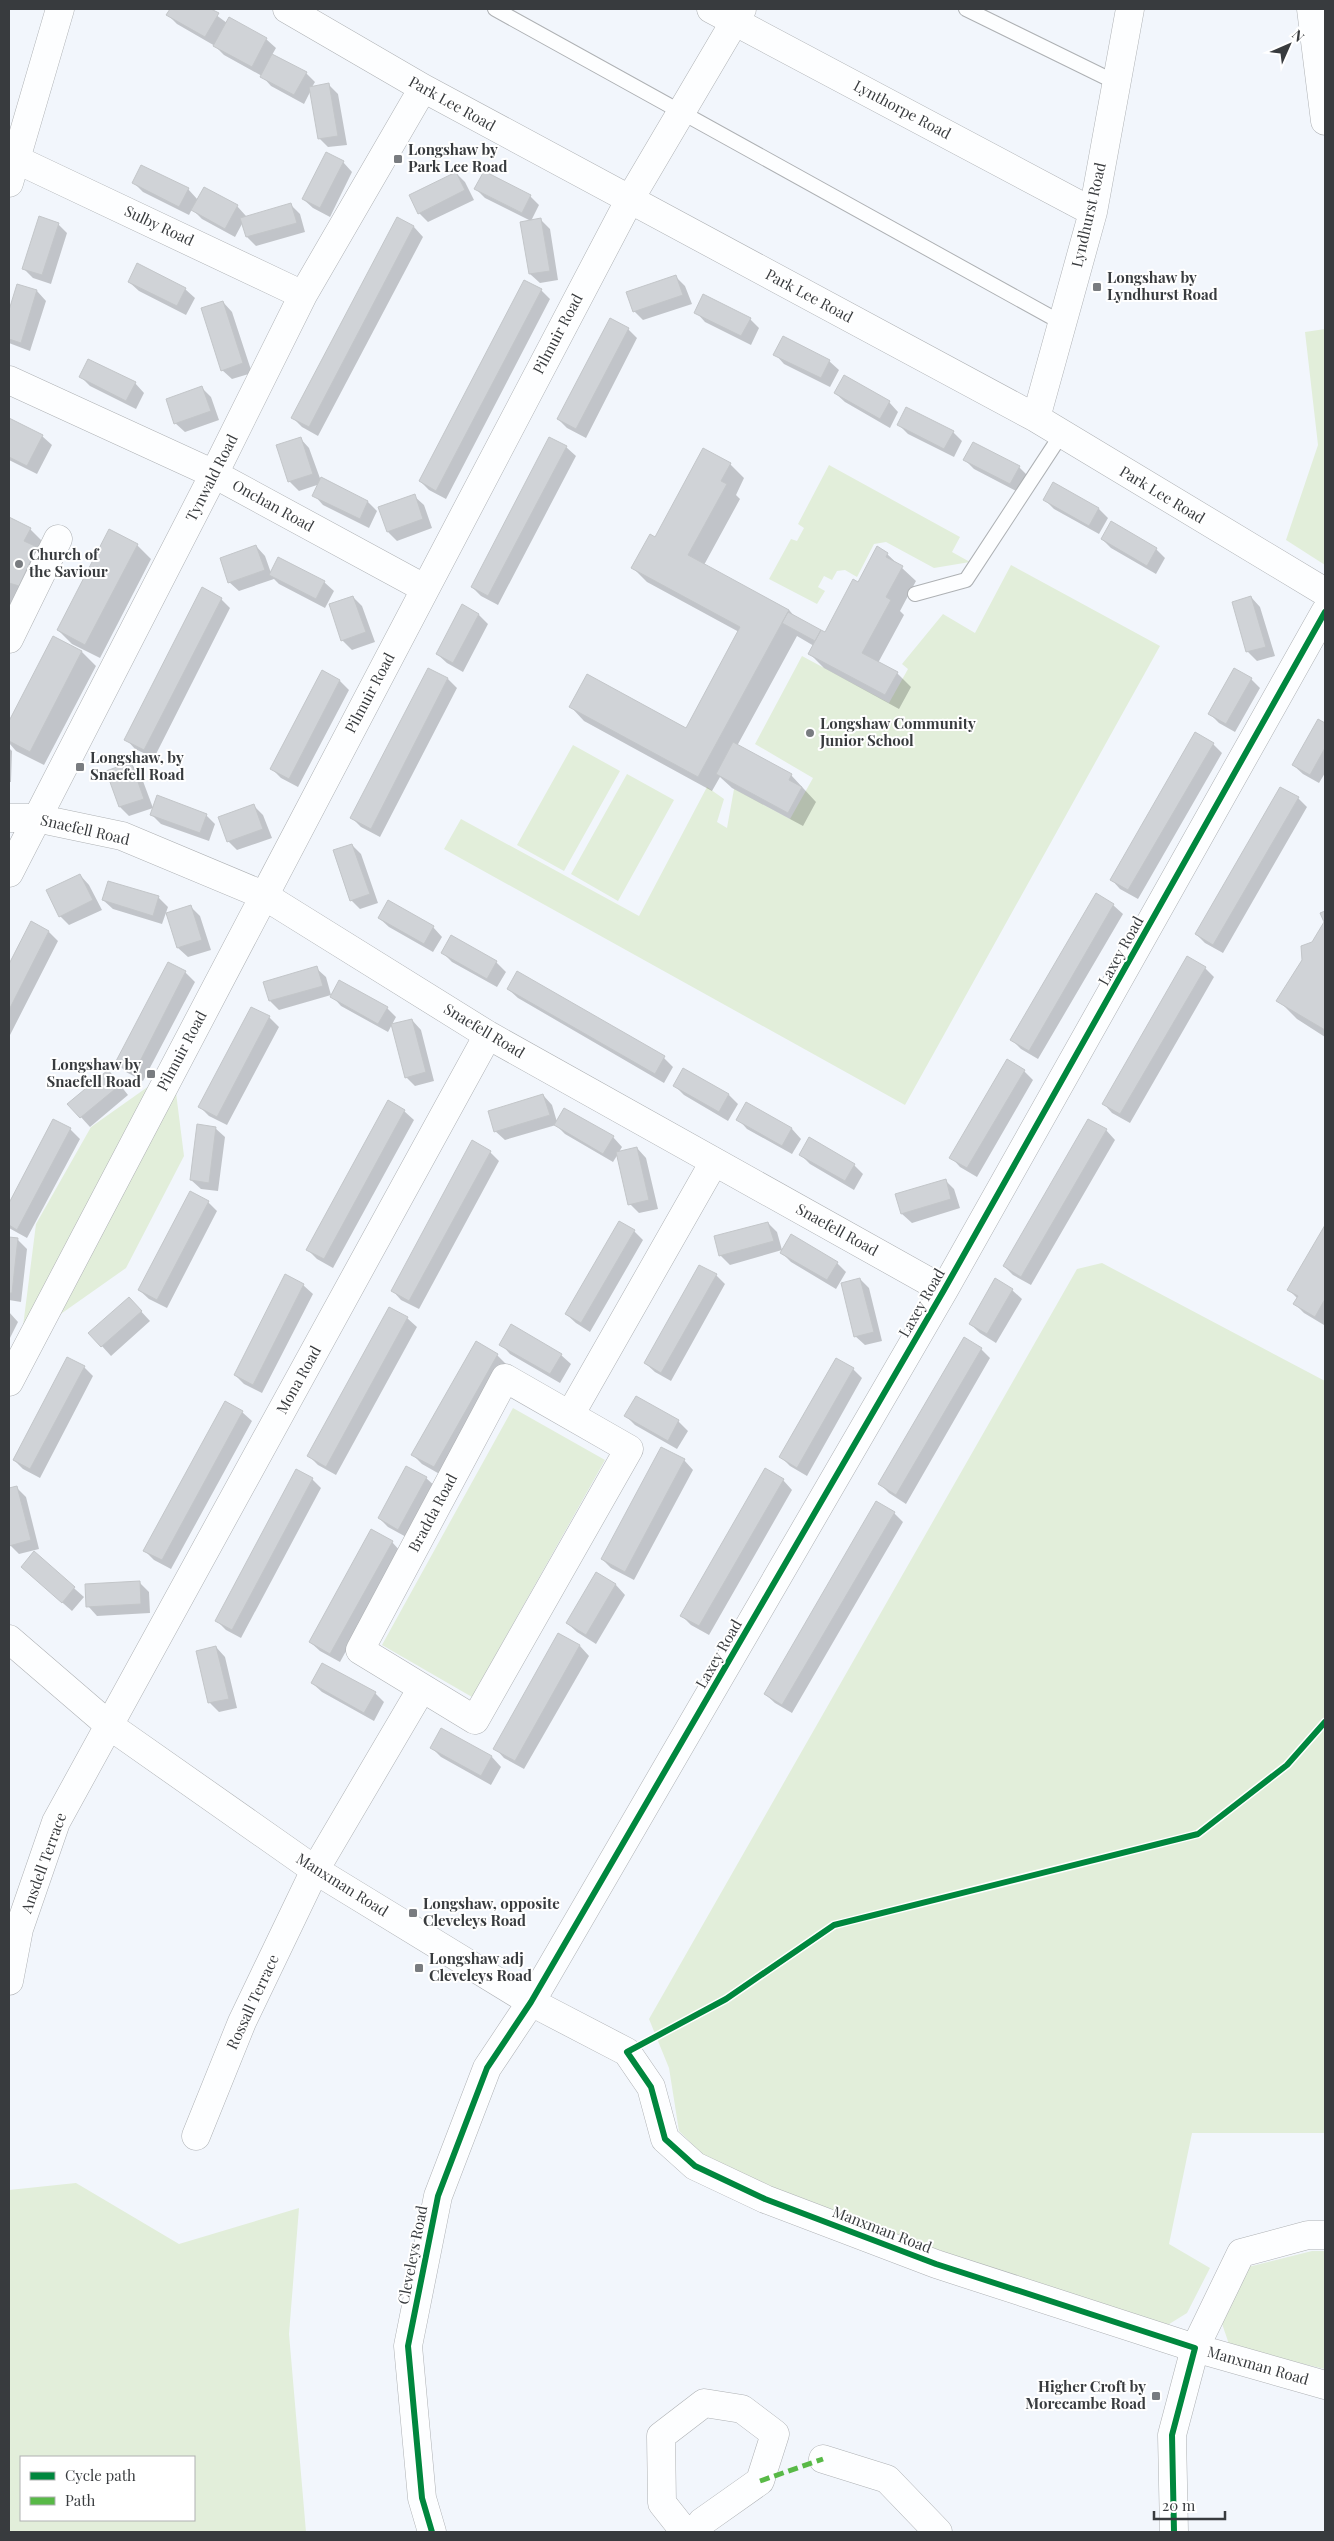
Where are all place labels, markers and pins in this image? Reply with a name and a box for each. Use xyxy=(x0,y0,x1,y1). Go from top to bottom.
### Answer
place label: Longshaw by Park Lee Road xyxy=(408,139,507,176)
marker: Longshaw by Park Lee Road xyxy=(392,153,404,165)
place label: Longshaw by Lyndhurst Road xyxy=(1107,267,1218,304)
marker: Longshaw by Lyndhurst Road xyxy=(1091,281,1103,293)
place label: Church of the Saviour xyxy=(28,544,108,581)
marker: Church of the Saviour xyxy=(13,558,25,570)
place label: Longshaw Community Junior School xyxy=(819,713,976,750)
marker: Longshaw Community Junior School xyxy=(804,727,816,739)
place label: Longshaw, by Snaefell Road xyxy=(90,747,184,784)
marker: Longshaw, by Snaefell Road xyxy=(74,761,86,773)
place label: Longshaw by Snaefell Road xyxy=(47,1054,141,1091)
marker: Longshaw by Snaefell Road xyxy=(145,1068,157,1080)
place label: Longshaw, opposite Cleveleys Road xyxy=(423,1893,560,1930)
marker: Longshaw, opposite Cleveleys Road xyxy=(407,1907,419,1919)
place label: Longshaw adj Cleveleys Road xyxy=(429,1948,532,1985)
marker: Longshaw adj Cleveleys Road xyxy=(413,1962,425,1974)
place label: Higher Croft by Morecambe Road xyxy=(1025,2376,1146,2413)
marker: Higher Croft by Morecambe Road xyxy=(1150,2390,1162,2402)

